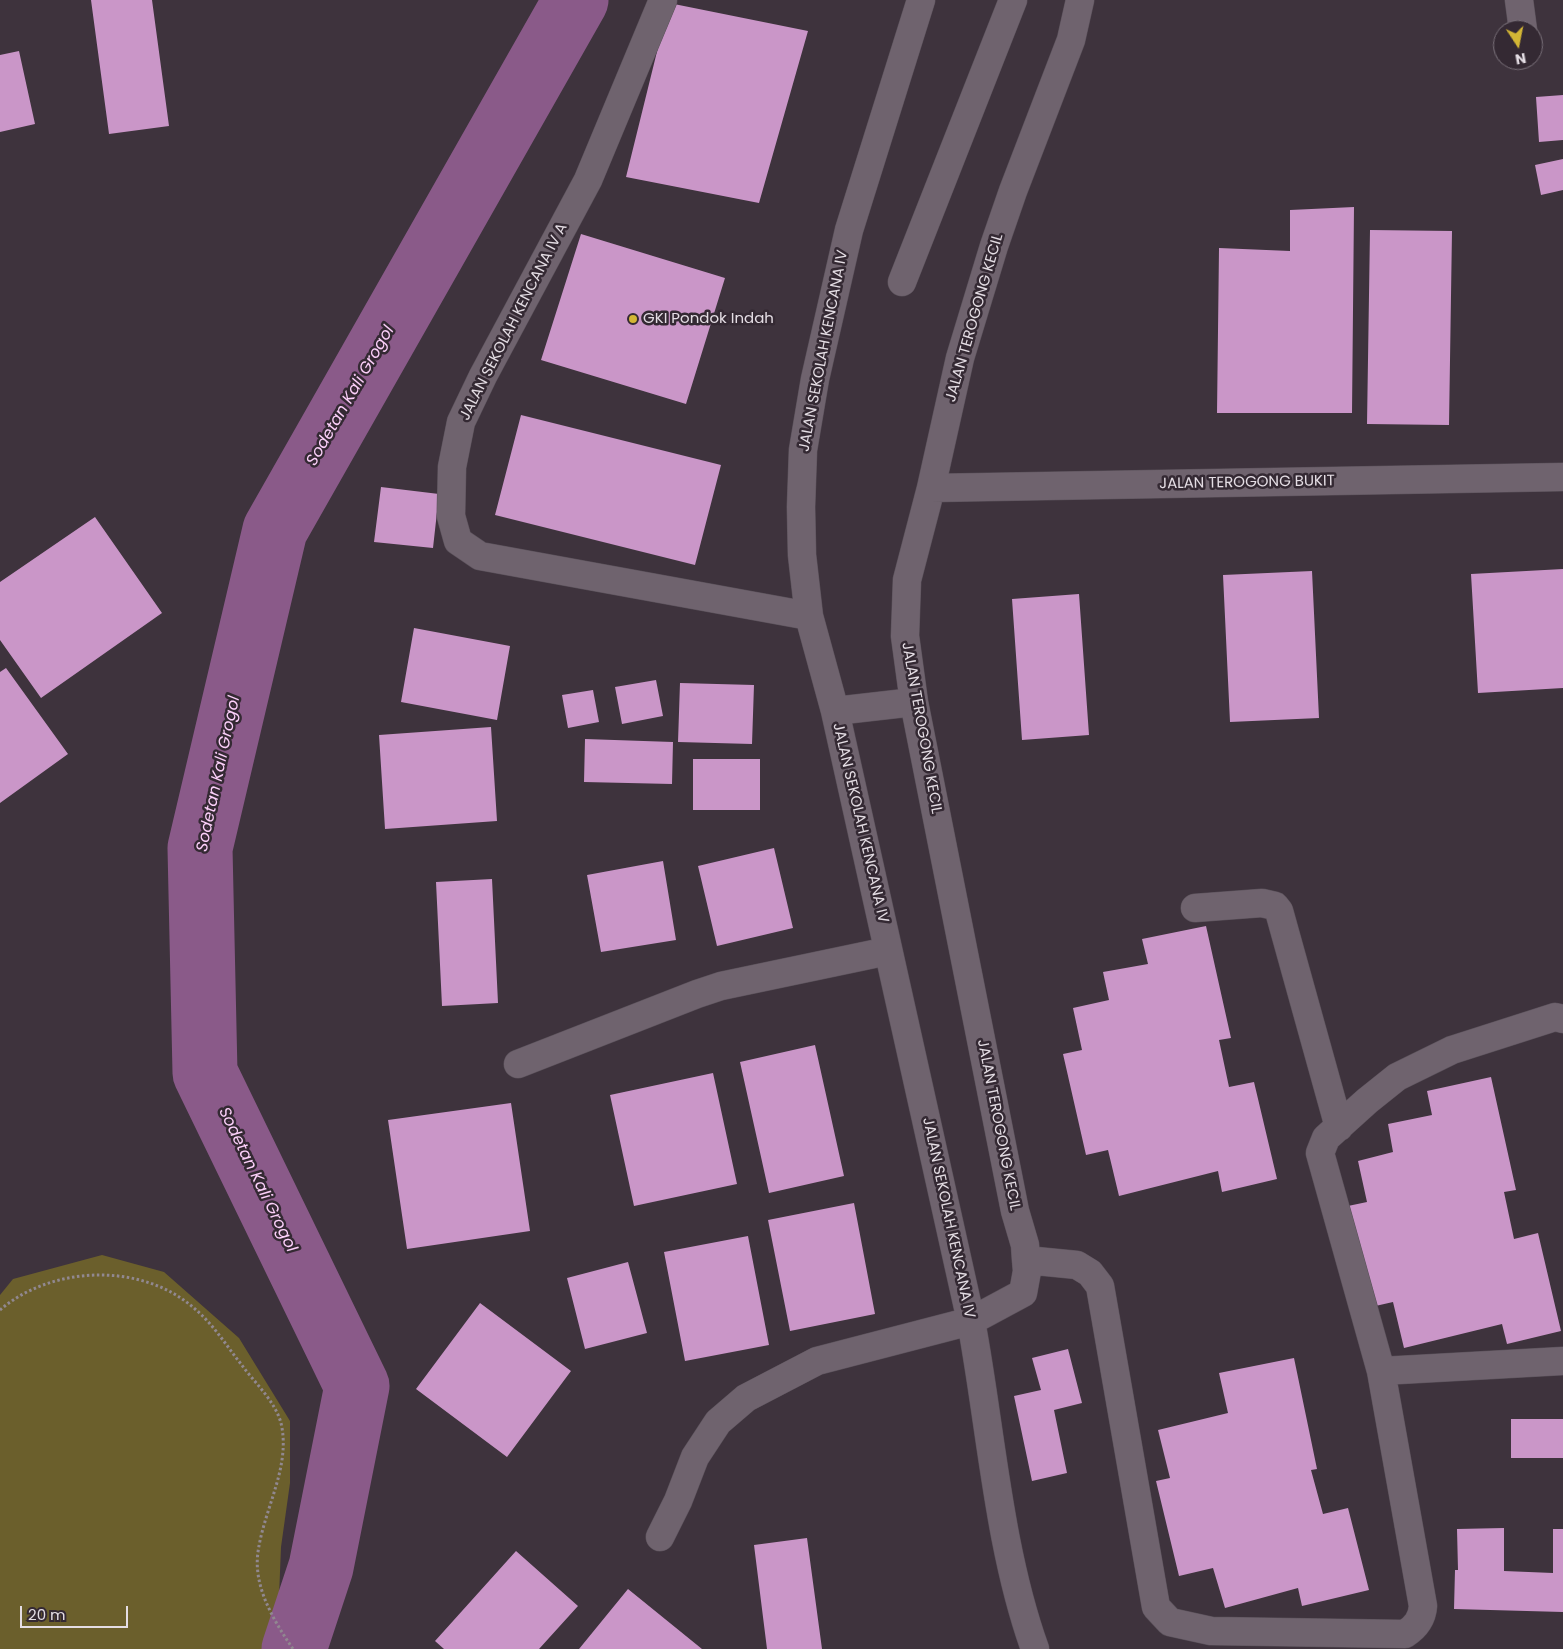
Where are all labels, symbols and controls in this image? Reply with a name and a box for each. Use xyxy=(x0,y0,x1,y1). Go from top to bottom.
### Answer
north arrow xyxy=(1493,20,1543,70)
text: N xyxy=(1514,48,1528,70)
street label: JALAN SEKOLAH KENCANA IV A xyxy=(456,220,572,424)
street label: JALAN TEROGONG KECIL xyxy=(942,232,1008,404)
street label: JALAN SEKOLAH KENCANA IV xyxy=(796,249,852,453)
place label: GKI Pondok Indah xyxy=(643,310,774,328)
marker: GKI Pondok Indah xyxy=(627,313,639,325)
water label: Sodetan Kali Grogol xyxy=(303,323,399,469)
street label: JALAN TEROGONG BUKIT xyxy=(1159,472,1335,494)
street label: JALAN TEROGONG KECIL xyxy=(897,641,945,815)
water label: Sodetan Kali Grogol xyxy=(193,694,245,854)
street label: JALAN SEKOLAH KENCANA IV xyxy=(828,721,892,925)
street label: JALAN TEROGONG KECIL xyxy=(973,1038,1023,1212)
water label: Sodetan Kali Grogol xyxy=(214,1105,300,1255)
street label: JALAN SEKOLAH KENCANA IV xyxy=(918,1116,978,1320)
scale bar xyxy=(22,1596,130,1628)
text: 20 m xyxy=(28,1604,66,1625)

